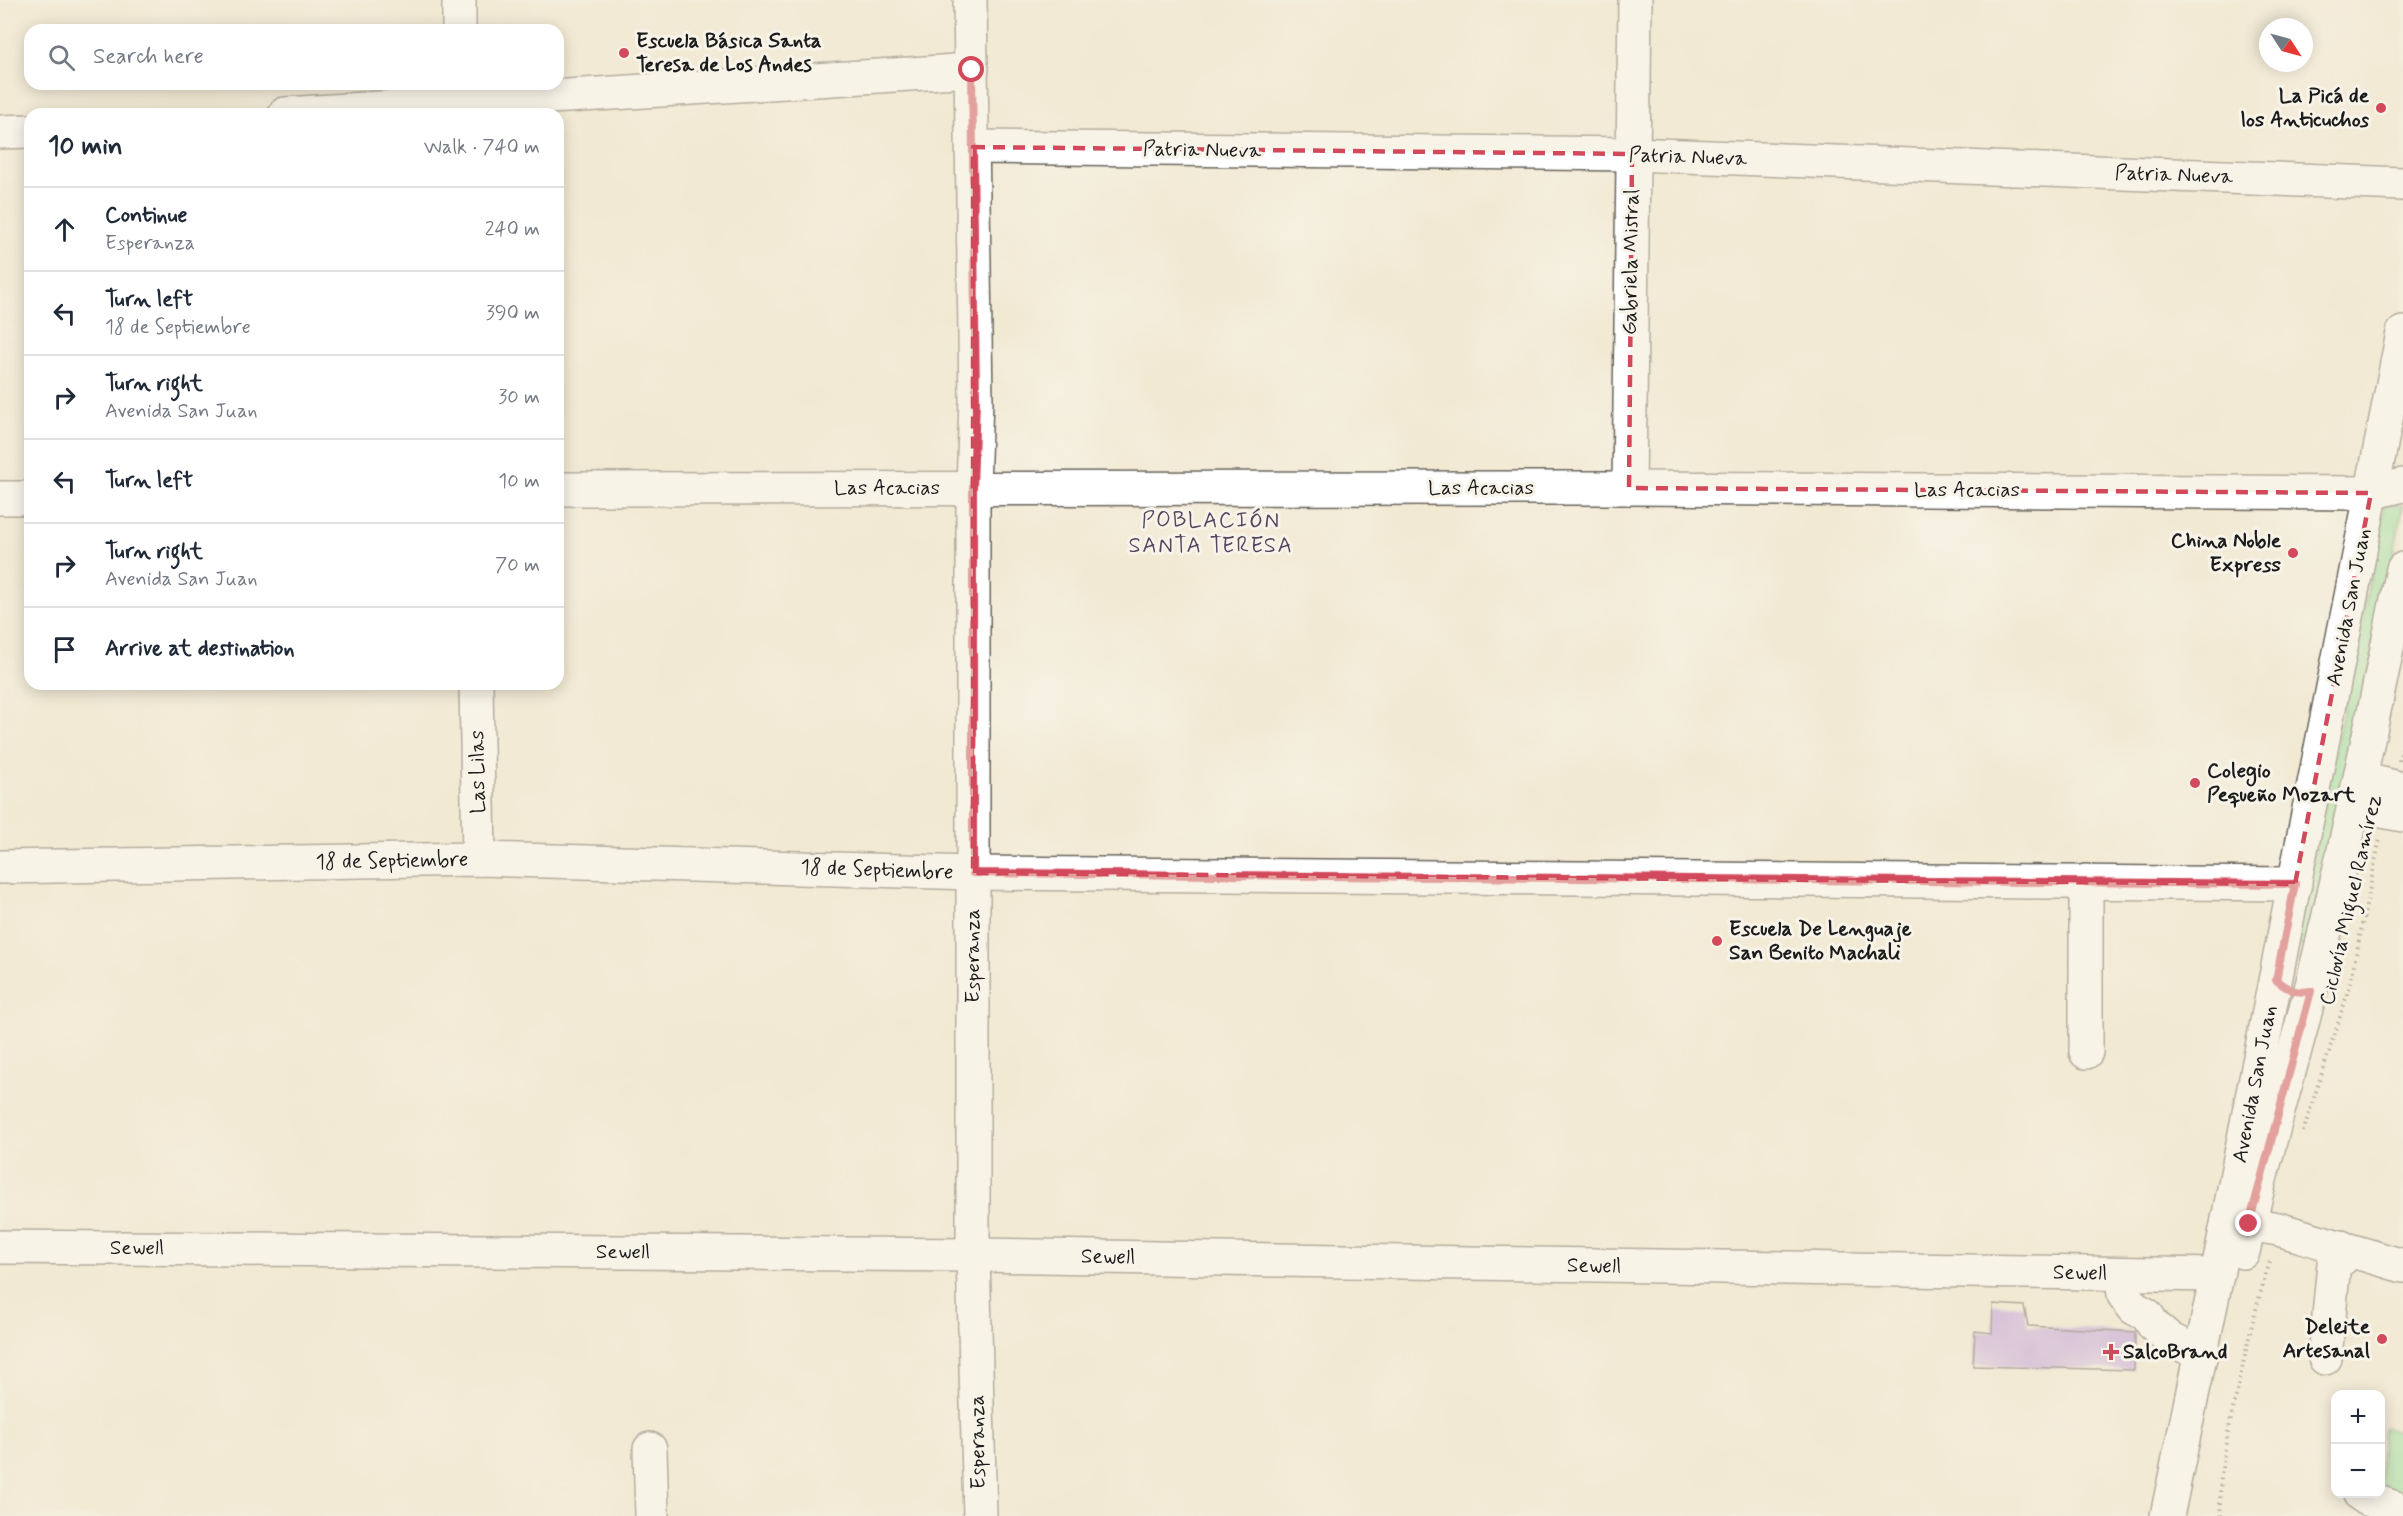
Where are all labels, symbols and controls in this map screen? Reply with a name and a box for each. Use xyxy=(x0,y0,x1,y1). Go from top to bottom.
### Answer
north arrow xyxy=(2259,18,2313,72)
search box xyxy=(24,24,564,90)
place label: Escuela Básica Santa Teresa de Los Andes xyxy=(636,27,822,79)
icon: search xyxy=(45,41,78,74)
text: Search here xyxy=(93,43,204,71)
marker: Escuela Básica Santa Teresa de Los Andes xyxy=(617,46,631,60)
route start xyxy=(958,56,984,82)
place label: La Picá de los Anticuchos xyxy=(2241,82,2370,134)
marker: La Picá de los Anticuchos xyxy=(2374,101,2388,115)
text: 10 min xyxy=(48,130,123,164)
text: Walk · 740 m xyxy=(424,134,540,161)
street label: Patria Nueva xyxy=(1143,135,1262,165)
street label: Patria Nueva xyxy=(1628,141,1748,173)
street label: Patria Nueva xyxy=(2114,159,2234,191)
street label: Gabriela Mistral xyxy=(1616,189,1646,335)
text: Continue xyxy=(105,202,187,230)
icon: ahead xyxy=(48,213,81,246)
text: 240 m xyxy=(485,216,540,243)
text: Esperanza xyxy=(105,230,195,257)
text: Turn left xyxy=(105,286,193,314)
icon: left xyxy=(48,297,81,330)
text: 390 m xyxy=(486,300,540,327)
text: 18 de Septiembre xyxy=(105,314,251,341)
text: Turn right xyxy=(105,370,203,398)
icon: right xyxy=(48,381,81,414)
text: 30 m xyxy=(498,384,540,411)
text: Avenida San Juan xyxy=(105,398,258,425)
icon: left xyxy=(48,465,81,498)
text: Turn left xyxy=(105,467,193,495)
text: 10 m xyxy=(498,468,540,495)
street label: Las Acacias xyxy=(834,474,940,502)
street label: Las Acacias xyxy=(1428,474,1534,502)
street label: Las Acacias xyxy=(1914,476,2020,504)
district label: POBLACIÓN SANTA TERESA xyxy=(1129,507,1293,560)
street label: Avenida San Juan xyxy=(2320,526,2378,688)
place label: China Noble Express xyxy=(2171,527,2282,579)
text: Turn right xyxy=(105,538,203,566)
marker: China Noble Express xyxy=(2286,546,2300,560)
icon: right xyxy=(48,549,81,582)
text: 70 m xyxy=(495,552,540,579)
text: Avenida San Juan xyxy=(105,566,258,593)
icon: arrive xyxy=(48,633,81,666)
text: Arrive at destination xyxy=(105,635,295,663)
street label: Las Lilas xyxy=(463,730,493,814)
place label: Colegio Pequeño Mozart xyxy=(2207,757,2356,809)
marker: Colegio Pequeño Mozart xyxy=(2188,776,2202,790)
street label: Ciclovía Miguel Ramírez xyxy=(2313,792,2391,1008)
street label: 18 de Septiembre xyxy=(315,846,469,876)
street label: 18 de Septiembre xyxy=(800,853,954,887)
street label: Esperanza xyxy=(959,909,987,1003)
place label: Escuela De Lenguaje San Benito Machali xyxy=(1729,915,1912,967)
marker: Escuela De Lenguaje San Benito Machali xyxy=(1710,934,1724,948)
street label: Avenida San Juan xyxy=(2226,1003,2284,1165)
route end xyxy=(2235,1210,2261,1236)
street label: Sewell xyxy=(110,1234,164,1262)
street label: Sewell xyxy=(596,1238,650,1266)
street label: Sewell xyxy=(1080,1243,1136,1271)
street label: Sewell xyxy=(1566,1252,1622,1280)
street label: Sewell xyxy=(2052,1259,2108,1287)
place label: Deleite Artesanal xyxy=(2283,1313,2371,1365)
marker: Deleite Artesanal xyxy=(2375,1332,2389,1346)
place label: SalcoBrand xyxy=(2123,1338,2227,1366)
marker: SalcoBrand xyxy=(2104,1345,2118,1359)
map controls xyxy=(2331,1390,2385,1498)
button: + xyxy=(2331,1390,2385,1444)
street label: Esperanza xyxy=(963,1394,993,1490)
button: − xyxy=(2331,1444,2385,1498)

